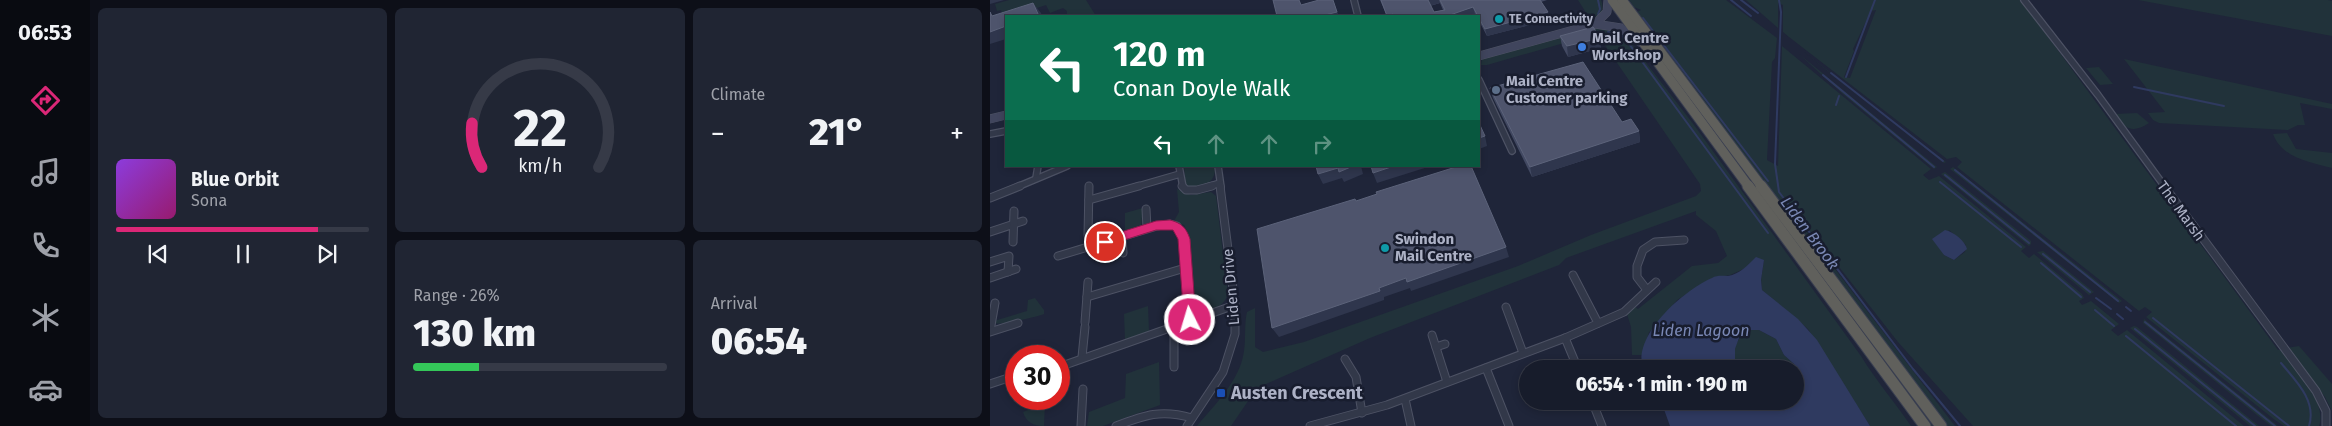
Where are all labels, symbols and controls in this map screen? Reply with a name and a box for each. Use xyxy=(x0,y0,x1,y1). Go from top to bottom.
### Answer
place label: TE Connectivity xyxy=(1509,12,1594,26)
marker: TE Connectivity xyxy=(1493,13,1505,25)
text: 06:53 xyxy=(18,19,72,46)
place label: Mail Centre Workshop xyxy=(1592,29,1669,64)
text: 120 m xyxy=(1113,33,1206,75)
icon: left xyxy=(1030,35,1095,100)
marker: Mail Centre Workshop xyxy=(1576,41,1588,53)
place label: Mail Centre Customer parking xyxy=(1506,72,1628,107)
text: Conan Doyle Walk xyxy=(1113,75,1290,102)
icon: directions xyxy=(28,83,63,118)
marker: Mail Centre Customer parking xyxy=(1490,84,1502,96)
text: Climate xyxy=(711,85,765,104)
text: 22 xyxy=(513,97,567,160)
text: 21° xyxy=(809,109,866,155)
text: − xyxy=(711,117,725,150)
text: + xyxy=(950,117,964,150)
icon: left xyxy=(1149,130,1177,158)
icon: ahead xyxy=(1202,130,1230,158)
icon: ahead xyxy=(1255,130,1283,158)
icon: right xyxy=(1308,130,1336,158)
icon: music xyxy=(28,155,63,190)
text: km/h xyxy=(518,155,562,177)
text: Blue Orbit xyxy=(191,168,279,191)
street label: The Marsh xyxy=(2153,177,2209,245)
text: Sona xyxy=(191,191,227,210)
water label: Liden Brook xyxy=(1777,193,1844,273)
pin xyxy=(1084,221,1126,263)
icon: phone xyxy=(28,228,63,263)
icon: arrive xyxy=(1091,228,1119,256)
place label: Swindon Mail Centre xyxy=(1395,230,1472,265)
icon: previous xyxy=(144,240,172,268)
icon: pause xyxy=(229,240,257,268)
icon: next xyxy=(313,240,341,268)
marker: Swindon Mail Centre xyxy=(1379,242,1391,254)
street label: Liden Drive xyxy=(1219,248,1243,326)
text: Range · 26% xyxy=(413,286,500,305)
position arrow xyxy=(1163,293,1215,345)
text: Arrival xyxy=(711,294,758,313)
icon: climate xyxy=(28,300,63,335)
text: 130 km xyxy=(413,310,536,356)
text: 06:54 xyxy=(711,318,807,364)
water label: Liden Lagoon xyxy=(1652,321,1750,340)
speed limit sign: 30 xyxy=(1005,345,1070,410)
icon: car xyxy=(28,372,63,407)
text: 06:54 · 1 min · 190 m xyxy=(1576,373,1747,396)
place label: Austen Crescent xyxy=(1230,382,1364,404)
marker: Austen Crescent xyxy=(1215,387,1227,399)

